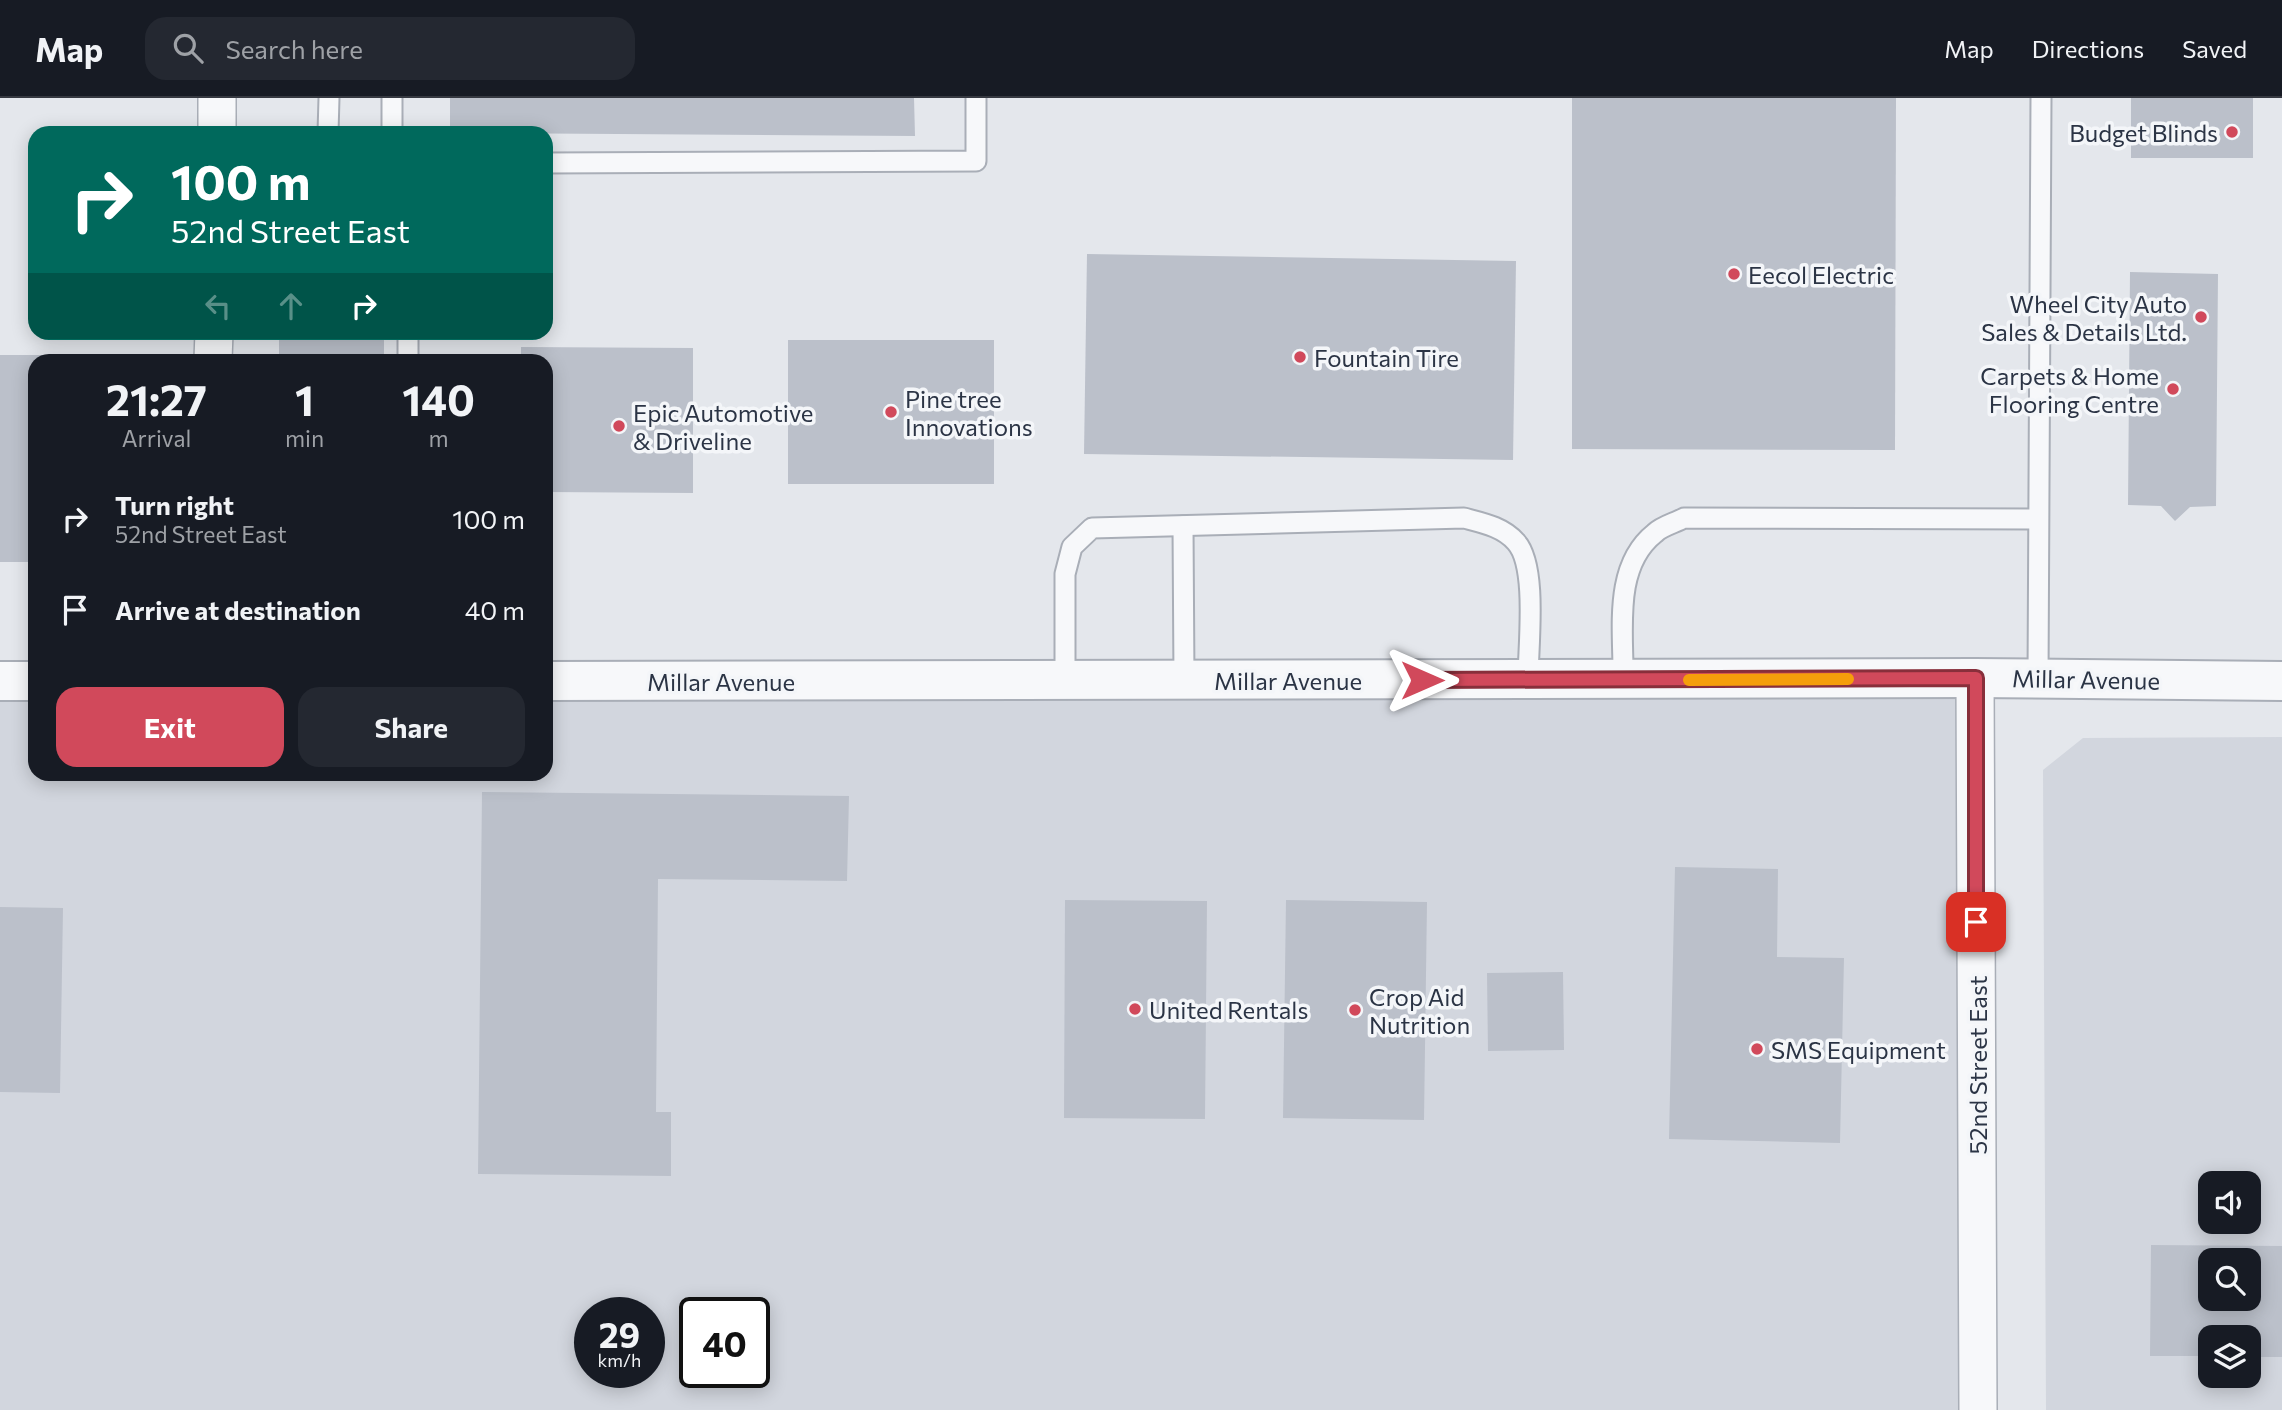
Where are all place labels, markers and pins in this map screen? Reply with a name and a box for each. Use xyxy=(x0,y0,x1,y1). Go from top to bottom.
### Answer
place label: Budget Blinds xyxy=(2069,118,2218,147)
marker: Budget Blinds xyxy=(2224,124,2240,140)
place label: Eecol Electric xyxy=(1748,260,1894,289)
marker: Eecol Electric xyxy=(1726,266,1742,282)
place label: Wheel City Auto Sales & Details Ltd. xyxy=(1981,289,2187,346)
marker: Wheel City Auto Sales & Details Ltd. xyxy=(2193,309,2209,325)
place label: Fountain Tire xyxy=(1314,343,1459,372)
marker: Fountain Tire xyxy=(1292,349,1308,365)
place label: Carpets & Home Flooring Centre xyxy=(1980,361,2159,418)
marker: Carpets & Home Flooring Centre xyxy=(2165,381,2181,397)
place label: Pine tree Innovations xyxy=(905,384,1033,441)
place label: Epic Automotive & Driveline xyxy=(633,398,813,455)
marker: Pine tree Innovations xyxy=(883,404,899,420)
marker: Epic Automotive & Driveline xyxy=(611,418,627,434)
pin xyxy=(1946,892,2006,952)
place label: Crop Aid Nutrition xyxy=(1369,982,1470,1039)
place label: United Rentals xyxy=(1149,995,1308,1024)
marker: United Rentals xyxy=(1127,1001,1143,1017)
marker: Crop Aid Nutrition xyxy=(1347,1002,1363,1018)
place label: SMS Equipment xyxy=(1771,1035,1946,1064)
marker: SMS Equipment xyxy=(1749,1041,1765,1057)

